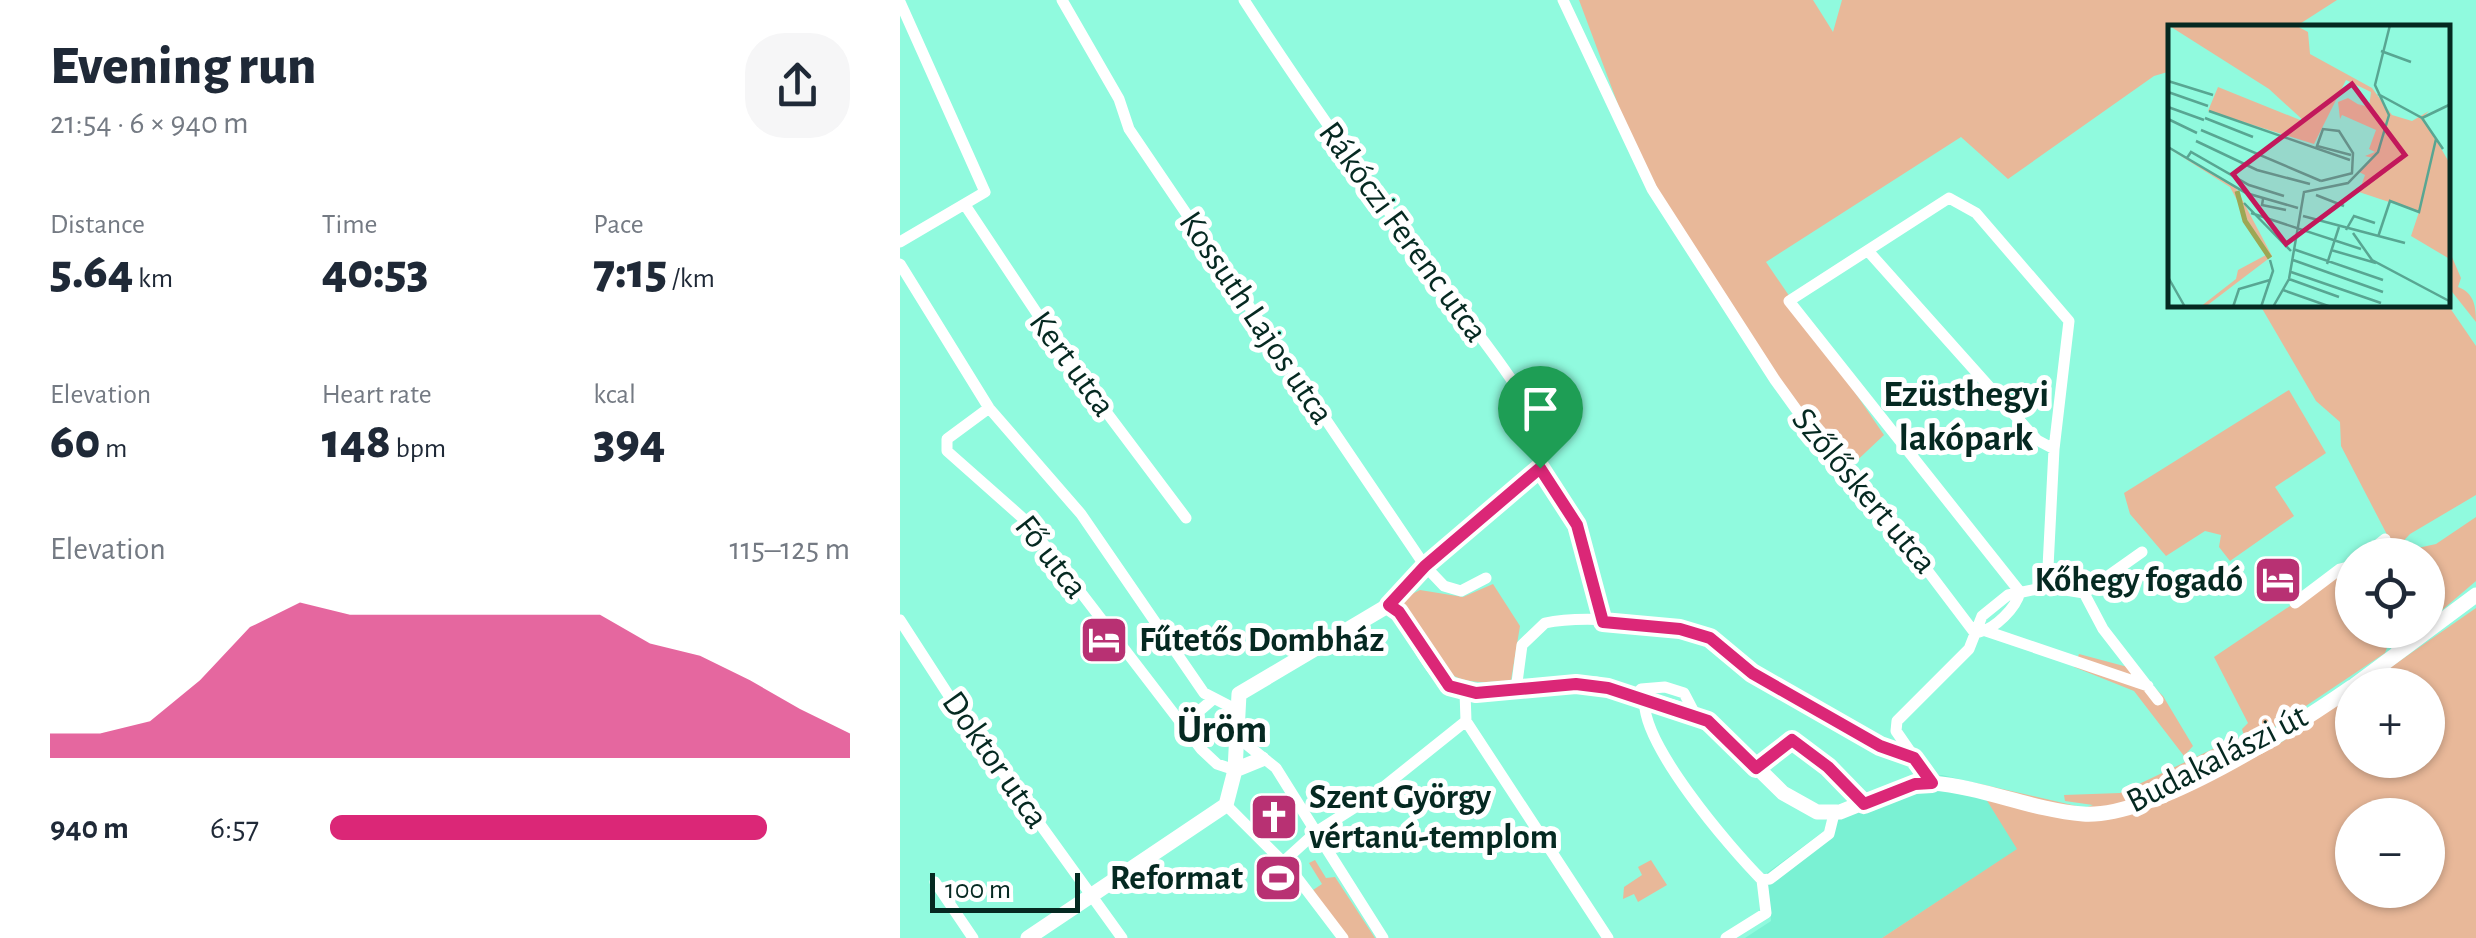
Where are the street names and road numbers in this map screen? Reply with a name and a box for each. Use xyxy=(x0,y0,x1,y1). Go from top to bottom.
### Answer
street label: Rákóczi Ferenc utca xyxy=(1312,116,1494,348)
street label: Kossuth Lajos utca xyxy=(1172,205,1340,431)
street label: Kert utca xyxy=(1022,305,1122,423)
street label: Szőlőskert utca xyxy=(1785,402,1943,580)
street label: Fő utca xyxy=(1008,509,1094,605)
street label: Doktor utca xyxy=(935,685,1055,835)
street label: Budakalászi út xyxy=(2121,699,2313,819)

